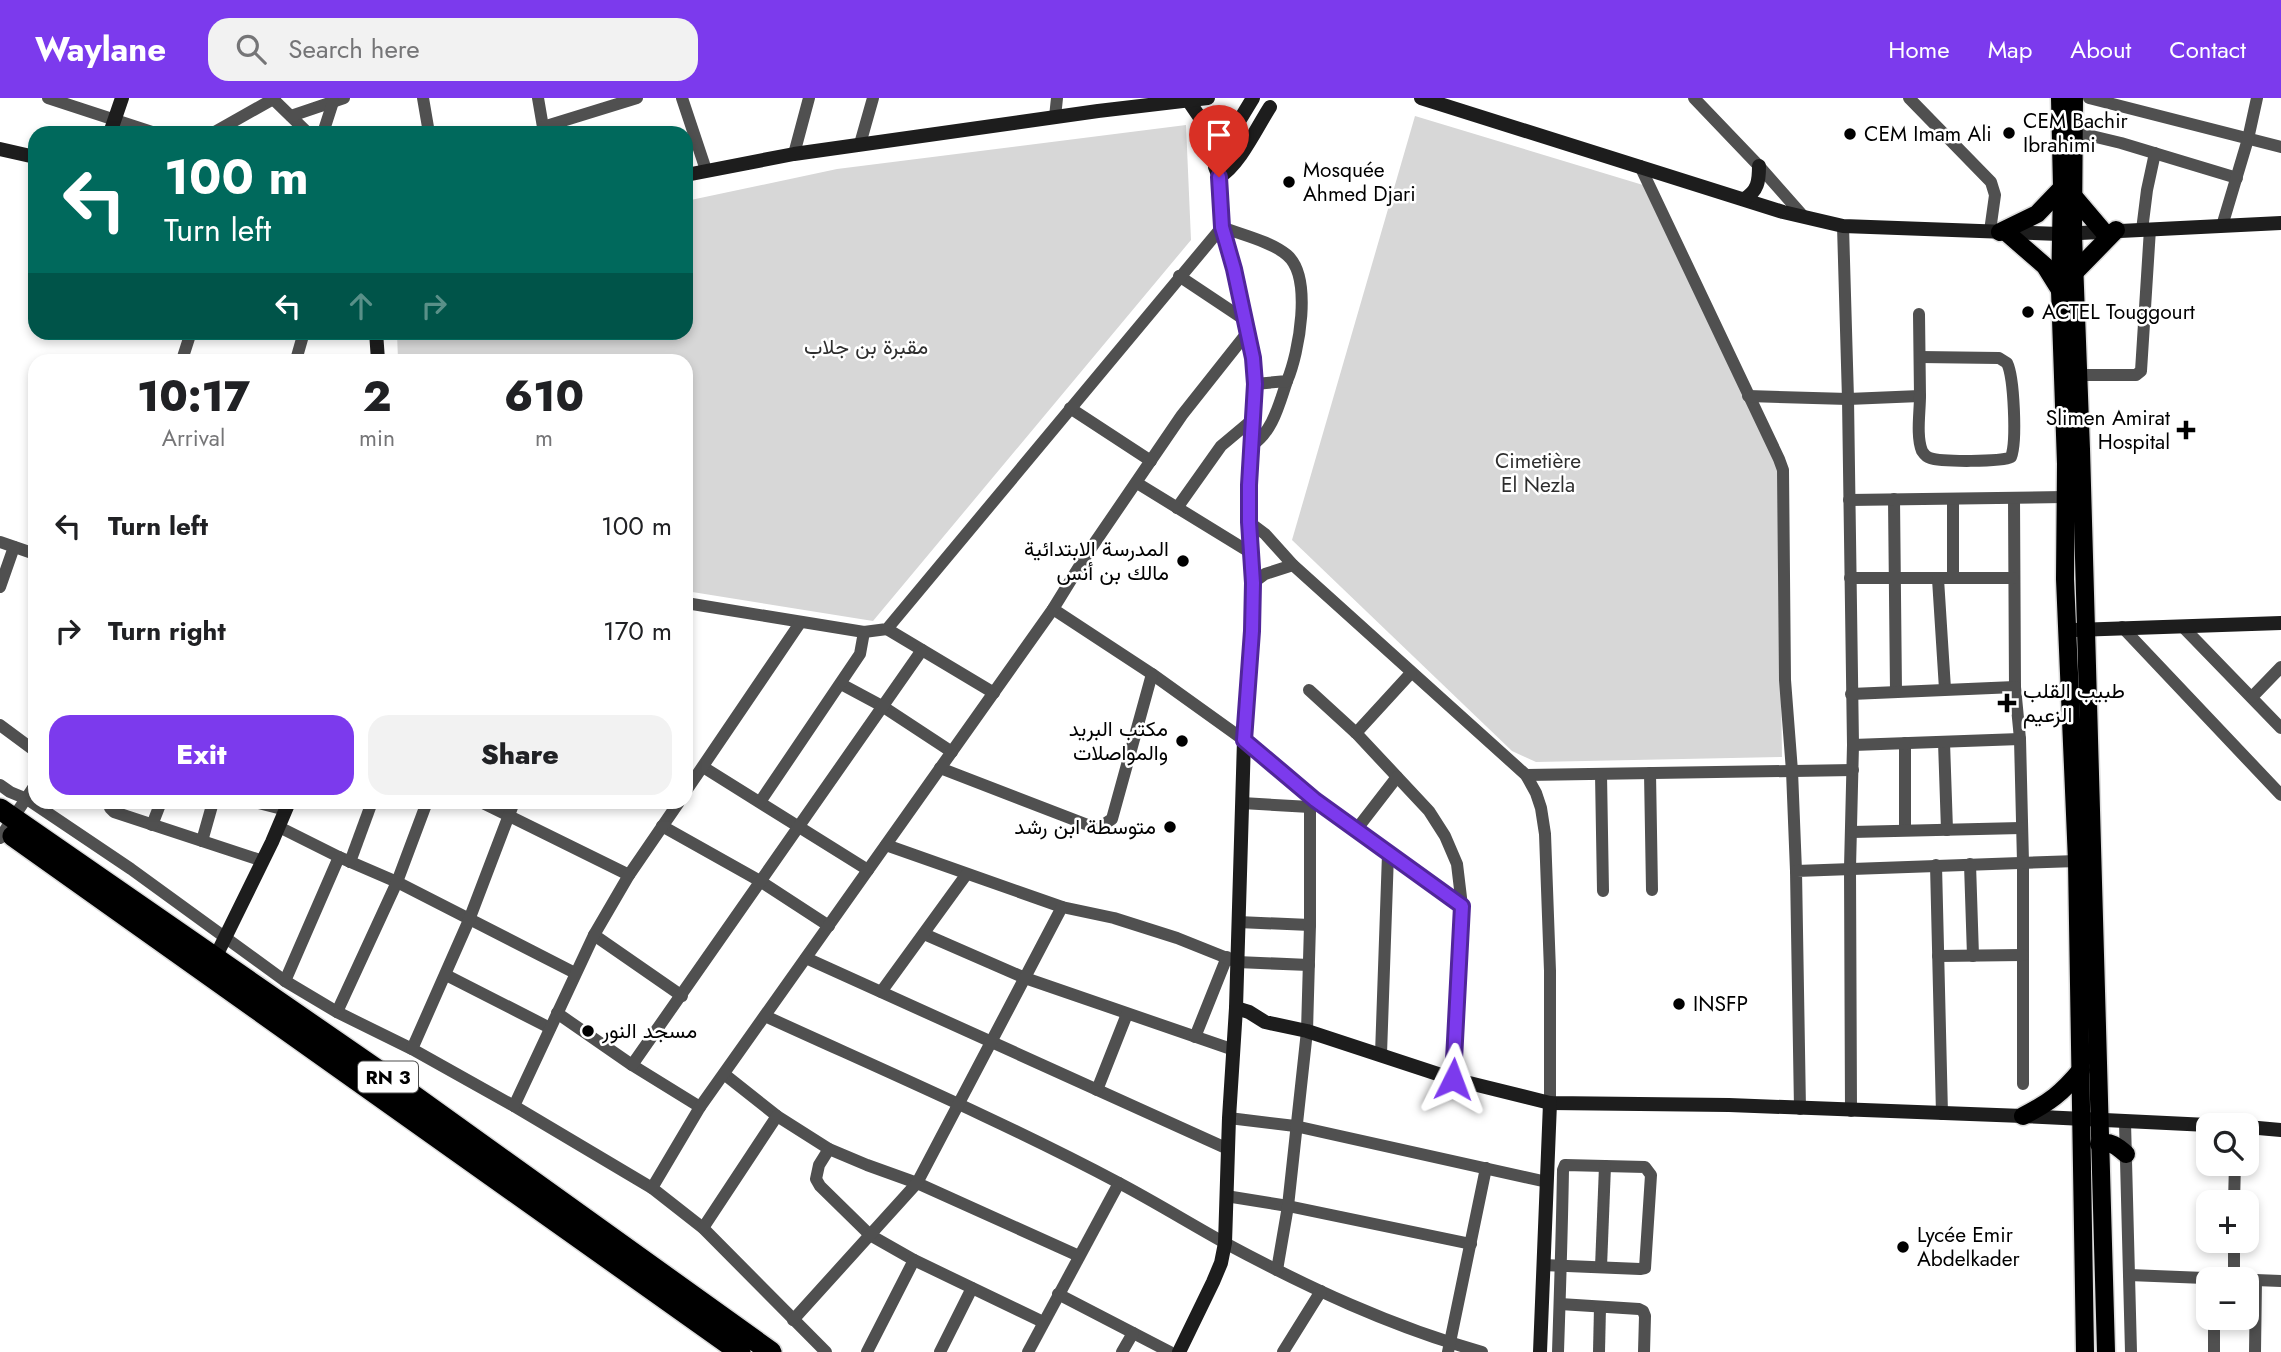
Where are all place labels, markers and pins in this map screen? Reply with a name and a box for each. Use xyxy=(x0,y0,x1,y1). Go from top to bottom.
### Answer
pin xyxy=(1189,105,1249,177)
place label: CEM Bachir Ibrahimi xyxy=(2023,106,2129,160)
place label: CEM Imam Ali xyxy=(1864,119,1992,149)
marker: CEM Bachir Ibrahimi xyxy=(2001,125,2017,141)
marker: CEM Imam Ali xyxy=(1842,126,1858,142)
place label: Mosquée Ahmed Djari xyxy=(1303,155,1416,209)
marker: Mosquée Ahmed Djari xyxy=(1281,174,1297,190)
place label: ACTEL Touggourt xyxy=(2042,297,2195,327)
marker: ACTEL Touggourt xyxy=(2020,304,2036,320)
place label: Slimen Amirat Hospital xyxy=(2046,403,2170,457)
marker: Slimen Amirat Hospital xyxy=(2176,420,2196,440)
place label: المدرسة الابتدائية مالك بن أنس xyxy=(1024,534,1169,588)
marker: المدرسة الابتدائية مالك بن أنس xyxy=(1175,553,1191,569)
place label: طبيب القلب الزعيم xyxy=(2023,676,2125,730)
marker: طبيب القلب الزعيم xyxy=(1997,693,2017,713)
place label: مكتب البريد والمواصلات xyxy=(1069,714,1168,768)
marker: مكتب البريد والمواصلات xyxy=(1174,733,1190,749)
place label: متوسطة ابن رشد xyxy=(1014,812,1156,842)
marker: متوسطة ابن رشد xyxy=(1162,819,1178,835)
place label: INSFP xyxy=(1693,989,1748,1019)
marker: INSFP xyxy=(1671,996,1687,1012)
place label: مسجد النور xyxy=(601,1016,697,1046)
marker: مسجد النور xyxy=(580,1023,596,1039)
place label: Lycée Emir Abdelkader xyxy=(1917,1220,2021,1274)
marker: Lycée Emir Abdelkader xyxy=(1895,1239,1911,1255)

